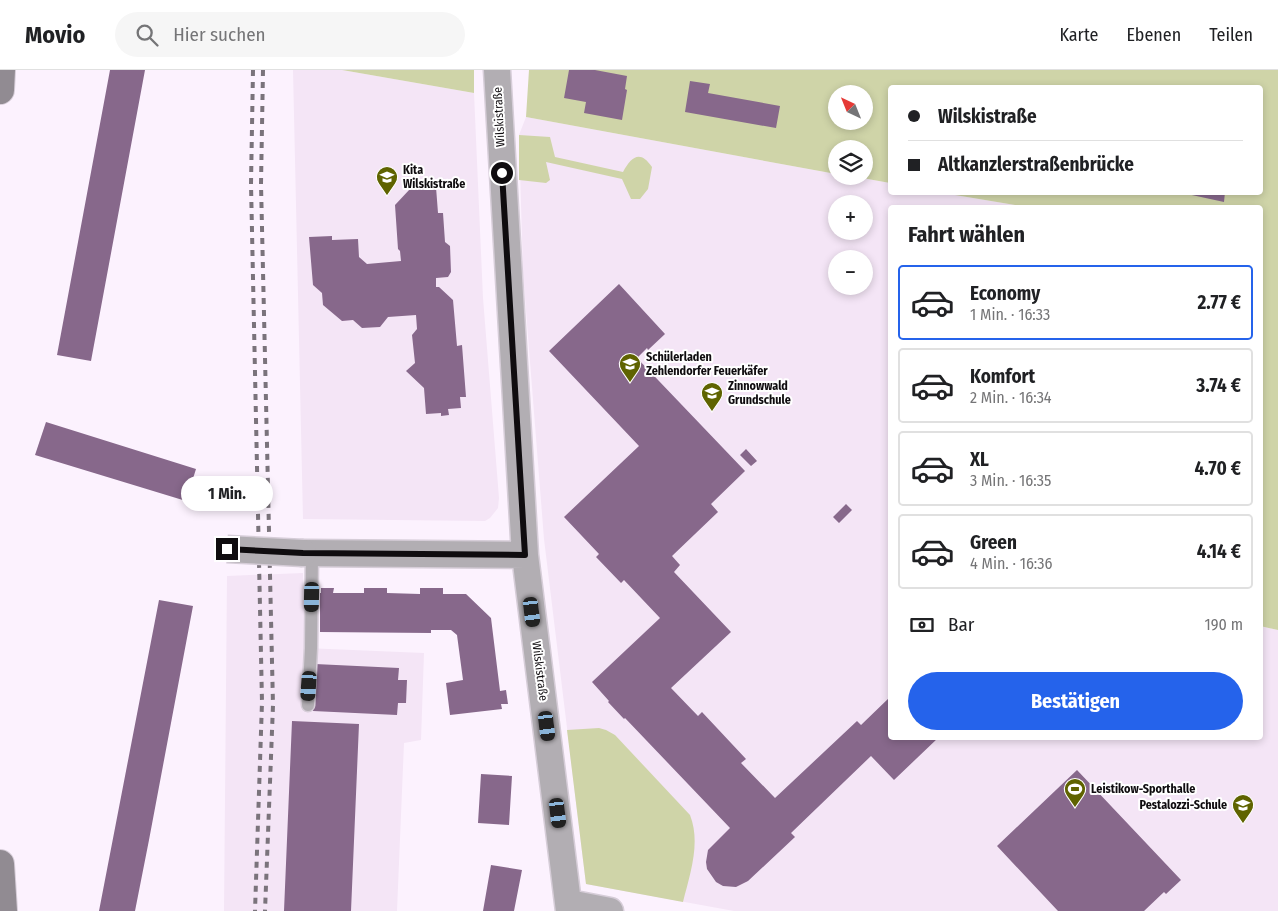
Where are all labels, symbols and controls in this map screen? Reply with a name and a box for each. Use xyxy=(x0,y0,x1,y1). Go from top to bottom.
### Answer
search box xyxy=(115,12,465,57)
text: Movio xyxy=(25,21,85,49)
icon: search xyxy=(133,21,161,49)
text: Hier suchen xyxy=(173,23,266,46)
text: Karte xyxy=(1059,24,1098,46)
text: Ebenen xyxy=(1126,24,1181,46)
text: Teilen xyxy=(1209,24,1253,46)
north arrow xyxy=(828,85,872,130)
map controls xyxy=(828,85,873,295)
street label: Wilskistraße xyxy=(490,87,508,147)
text: Wilskistraße xyxy=(938,105,1037,128)
button: layers xyxy=(828,140,873,185)
text: Altkanzlerstraßenbrücke xyxy=(938,153,1134,176)
route start xyxy=(491,162,513,184)
place label: Kita Wilskistraße xyxy=(403,163,465,191)
school or university icon: Kita Wilskistraße xyxy=(375,165,399,196)
button: + xyxy=(828,195,873,240)
text: Fahrt wählen xyxy=(908,221,1025,248)
button: − xyxy=(828,250,873,295)
icon: car xyxy=(910,280,955,325)
text: Economy xyxy=(970,282,1040,305)
text: 2.77 € xyxy=(1197,291,1241,314)
text: 1 Min. · 16:33 xyxy=(970,305,1050,324)
place label: Schülerladen Zehlendorfer Feuerkäfer xyxy=(646,350,768,378)
school or university icon: Schülerladen Zehlendorfer Feuerkäfer xyxy=(618,352,642,383)
icon: car xyxy=(910,363,955,408)
text: Komfort xyxy=(970,365,1035,388)
text: 3.74 € xyxy=(1196,374,1241,397)
place label: Zinnowwald Grundschule xyxy=(728,379,791,407)
school or university icon: Zinnowwald Grundschule xyxy=(700,381,724,412)
text: 2 Min. · 16:34 xyxy=(970,388,1052,407)
icon: car xyxy=(910,446,955,491)
text: XL xyxy=(970,448,989,471)
text: 4.70 € xyxy=(1194,457,1241,480)
text: 3 Min. · 16:35 xyxy=(970,471,1051,490)
callout: 1 Min. xyxy=(181,476,273,512)
text: 1 Min. xyxy=(208,484,246,503)
icon: car xyxy=(910,529,955,574)
text: Green xyxy=(970,531,1017,554)
route end xyxy=(216,538,238,560)
text: 4.14 € xyxy=(1197,540,1241,563)
text: 4 Min. · 16:36 xyxy=(970,554,1053,573)
car xyxy=(304,582,319,612)
car xyxy=(522,596,541,628)
icon: cash xyxy=(908,611,936,639)
text: Bar xyxy=(948,613,974,636)
text: 190 m xyxy=(1205,615,1243,634)
street label: Wilskistraße xyxy=(529,640,551,702)
car xyxy=(300,671,317,701)
button: Bestätigen xyxy=(908,672,1243,730)
car xyxy=(537,710,556,742)
sports icon: Leistikow-Sporthalle xyxy=(1063,777,1087,808)
place label: Leistikow-Sporthalle xyxy=(1091,782,1195,796)
school or university icon: Pestalozzi-Schule xyxy=(1231,793,1255,824)
car xyxy=(548,797,567,829)
place label: Pestalozzi-Schule xyxy=(1140,798,1227,812)

